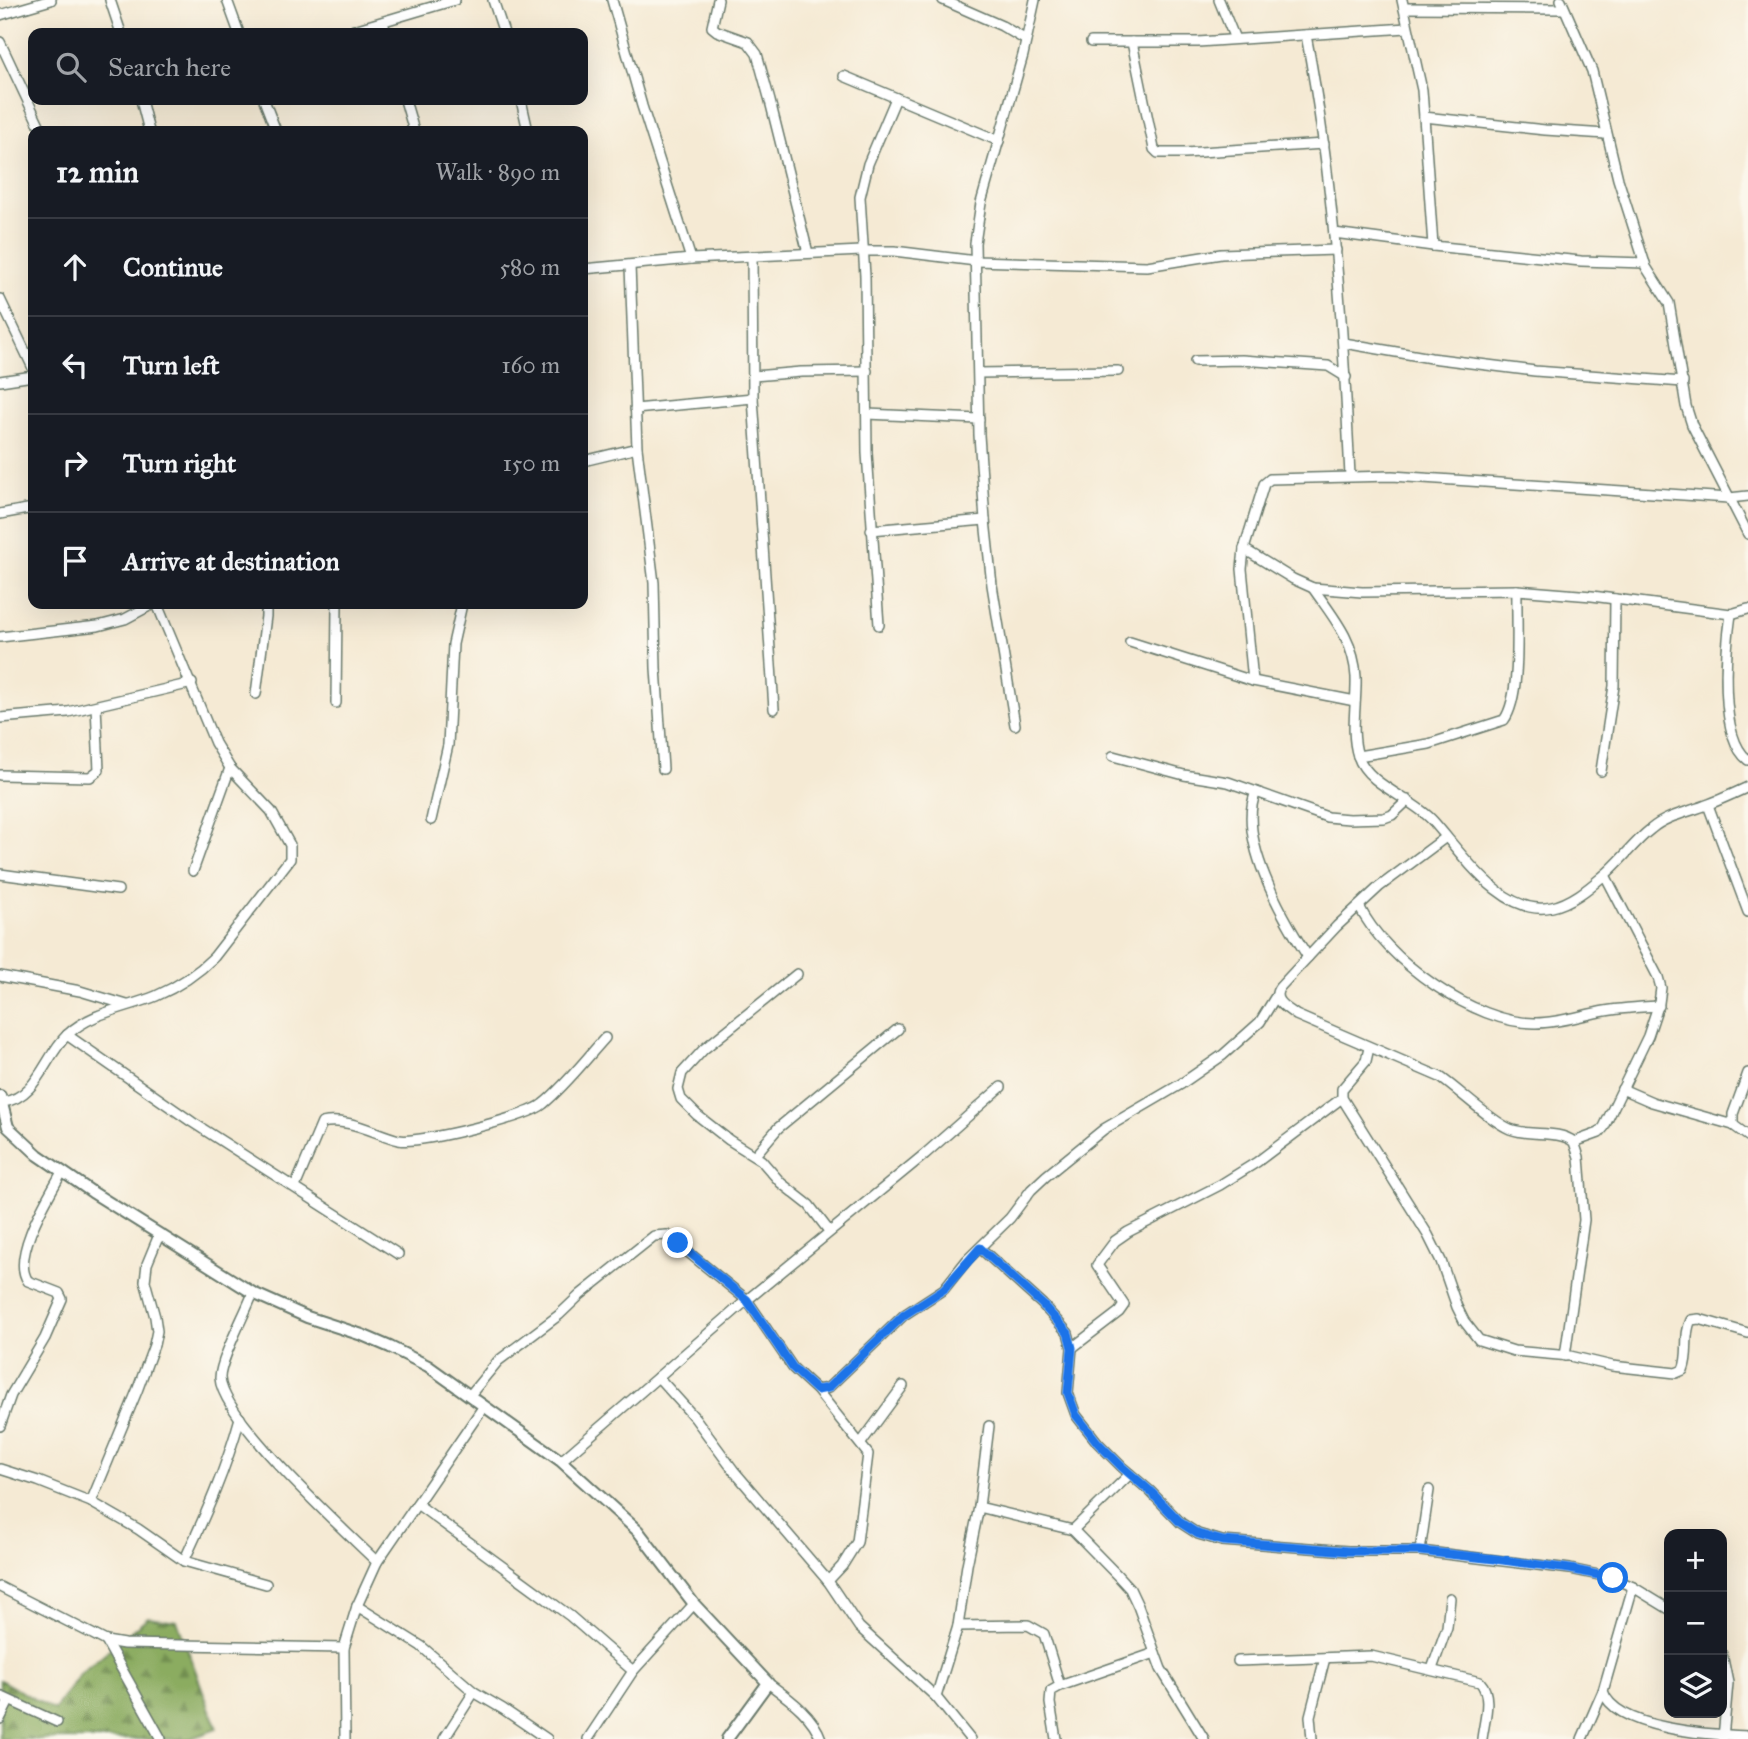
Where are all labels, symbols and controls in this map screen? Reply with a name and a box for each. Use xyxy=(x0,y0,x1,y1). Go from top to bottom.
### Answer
search box xyxy=(28,28,588,105)
icon: search xyxy=(52,48,90,86)
text: Search here xyxy=(108,51,231,83)
text: 12 min xyxy=(56,154,139,190)
text: Walk · 890 m xyxy=(435,158,560,186)
icon: ahead xyxy=(56,248,94,286)
text: Continue xyxy=(123,251,223,283)
text: 580 m xyxy=(499,253,560,281)
icon: left xyxy=(56,346,94,384)
text: Turn left xyxy=(123,349,219,381)
text: 160 m xyxy=(502,351,560,379)
icon: right xyxy=(56,444,94,482)
text: Turn right xyxy=(123,447,236,479)
text: 150 m xyxy=(503,449,560,477)
icon: arrive xyxy=(56,542,94,580)
text: Arrive at destination xyxy=(123,545,340,577)
route end xyxy=(662,1227,693,1258)
map controls xyxy=(1664,1529,1727,1718)
button: + xyxy=(1664,1529,1727,1592)
route start xyxy=(1597,1562,1628,1593)
button: − xyxy=(1664,1592,1727,1655)
button: layers xyxy=(1664,1655,1727,1718)

